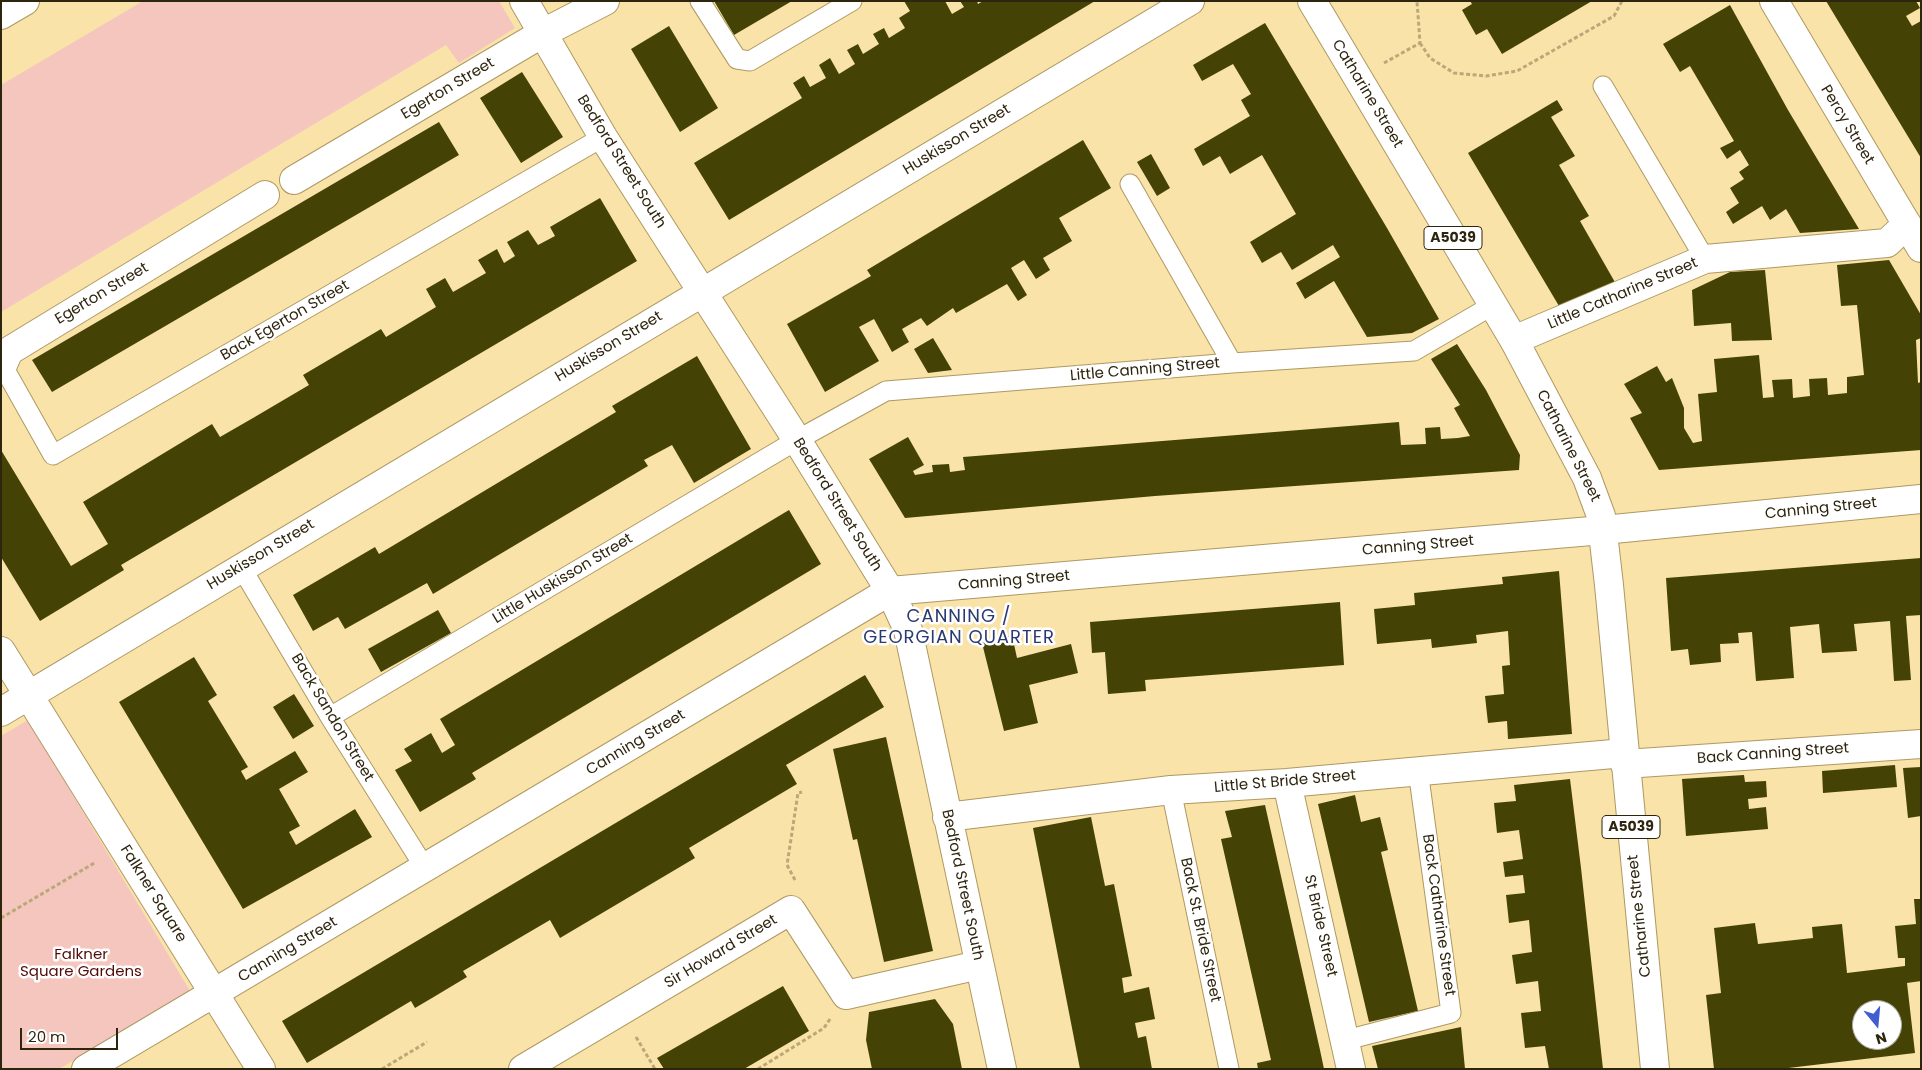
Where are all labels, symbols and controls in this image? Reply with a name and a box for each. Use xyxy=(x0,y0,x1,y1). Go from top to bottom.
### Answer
street label: Catharine Street xyxy=(1328,37,1406,151)
street label: Egerton Street xyxy=(398,54,498,124)
street label: Percy Street xyxy=(1816,82,1878,168)
street label: Bedford Street South xyxy=(573,92,669,232)
street label: Huskisson Street xyxy=(900,101,1014,179)
road number: A5039 xyxy=(1424,227,1482,250)
street label: Little Catharine Street xyxy=(1545,254,1701,334)
street label: Egerton Street xyxy=(52,259,152,329)
street label: Back Egerton Street xyxy=(218,277,352,365)
street label: Huskisson Street xyxy=(552,308,666,386)
street label: Little Canning Street xyxy=(1069,354,1221,386)
street label: Catharine Street xyxy=(1532,387,1604,505)
street label: Bedford Street South xyxy=(789,435,885,575)
street label: Canning Street xyxy=(1764,494,1878,524)
street label: Huskisson Street xyxy=(204,516,318,594)
street label: Little Huskisson Street xyxy=(490,530,636,628)
street label: Canning Street xyxy=(1361,532,1475,560)
street label: Canning Street xyxy=(957,567,1071,595)
district label: CANNING / GEORGIAN QUARTER xyxy=(861,606,1057,649)
street label: Back Sandon Street xyxy=(287,651,377,785)
street label: Canning Street xyxy=(583,706,689,780)
street label: Back Canning Street xyxy=(1696,740,1850,768)
street label: Little St Bride Street xyxy=(1213,767,1357,797)
street label: Bedford Street South xyxy=(937,808,987,962)
road number: A5039 xyxy=(1602,816,1660,839)
street label: Back Catharine Street xyxy=(1418,833,1458,997)
street label: Falkner Square xyxy=(116,842,190,946)
street label: Catharine Street xyxy=(1625,854,1655,978)
street label: Back St. Bride Street xyxy=(1176,856,1224,1004)
street label: St Bride Street xyxy=(1300,873,1340,979)
street label: Sir Howard Street xyxy=(661,911,781,993)
street label: Canning Street xyxy=(235,913,341,987)
park label: Falkner Square Gardens xyxy=(20,946,142,981)
north arrow xyxy=(1852,1000,1902,1050)
scale bar xyxy=(22,1018,120,1050)
text: 20 m xyxy=(28,1026,66,1047)
text: N xyxy=(1873,1027,1889,1049)

